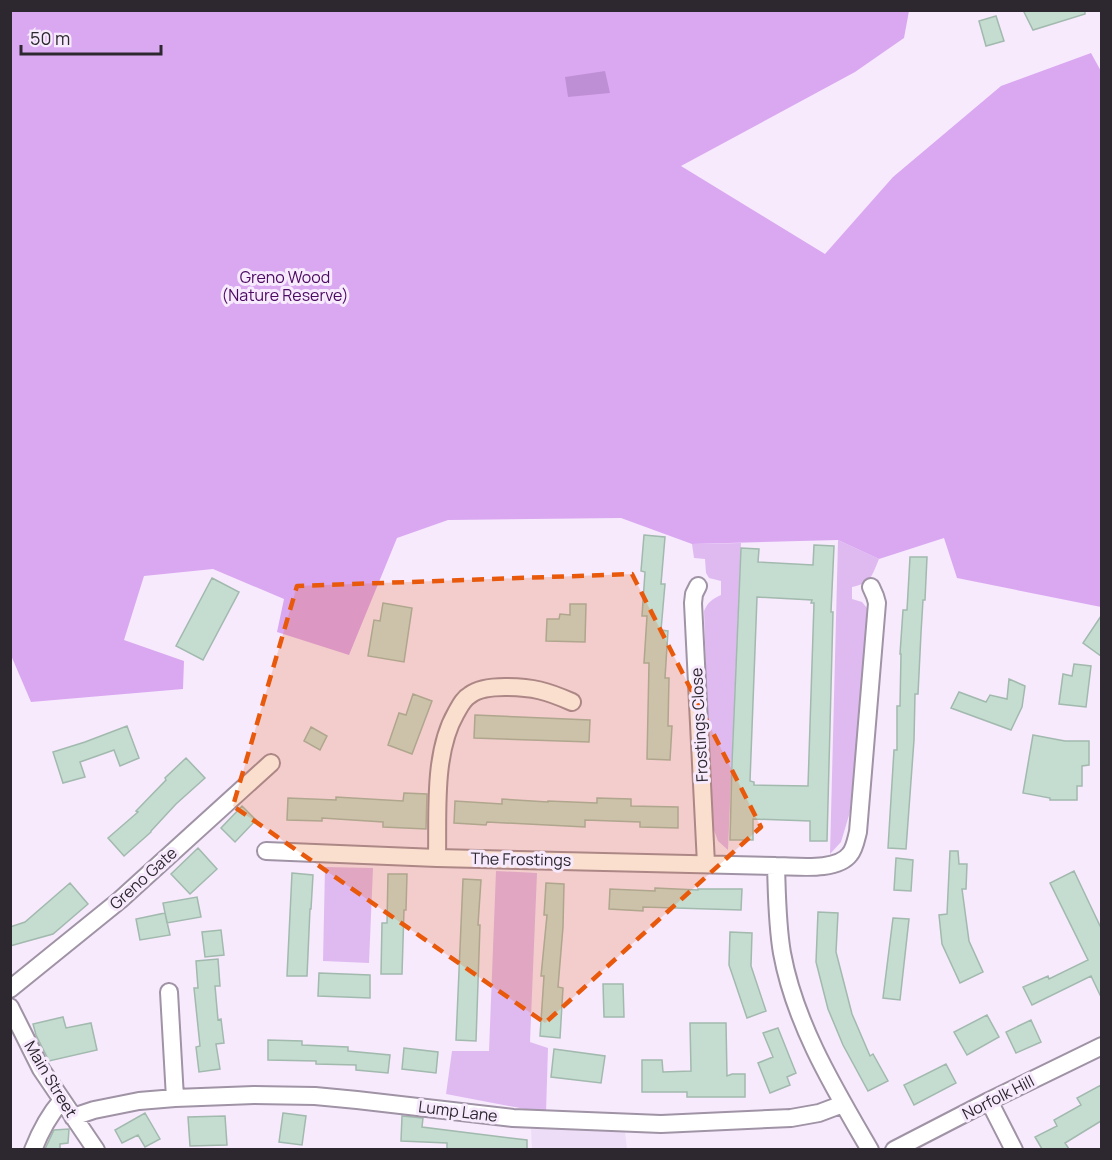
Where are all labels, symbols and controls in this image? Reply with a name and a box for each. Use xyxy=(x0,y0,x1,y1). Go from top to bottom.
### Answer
scale bar xyxy=(21,18,160,56)
text: 50 m xyxy=(30,26,70,50)
park label: Greno Wood (Nature Reserve) xyxy=(221,266,349,306)
street label: Frostings Close xyxy=(685,667,713,783)
street label: Greno Gate xyxy=(105,842,181,914)
street label: The Frostings xyxy=(471,847,571,871)
street label: Main Street xyxy=(19,1037,83,1121)
street label: Norfolk Hill xyxy=(958,1069,1038,1125)
street label: Lump Lane xyxy=(417,1095,499,1127)

